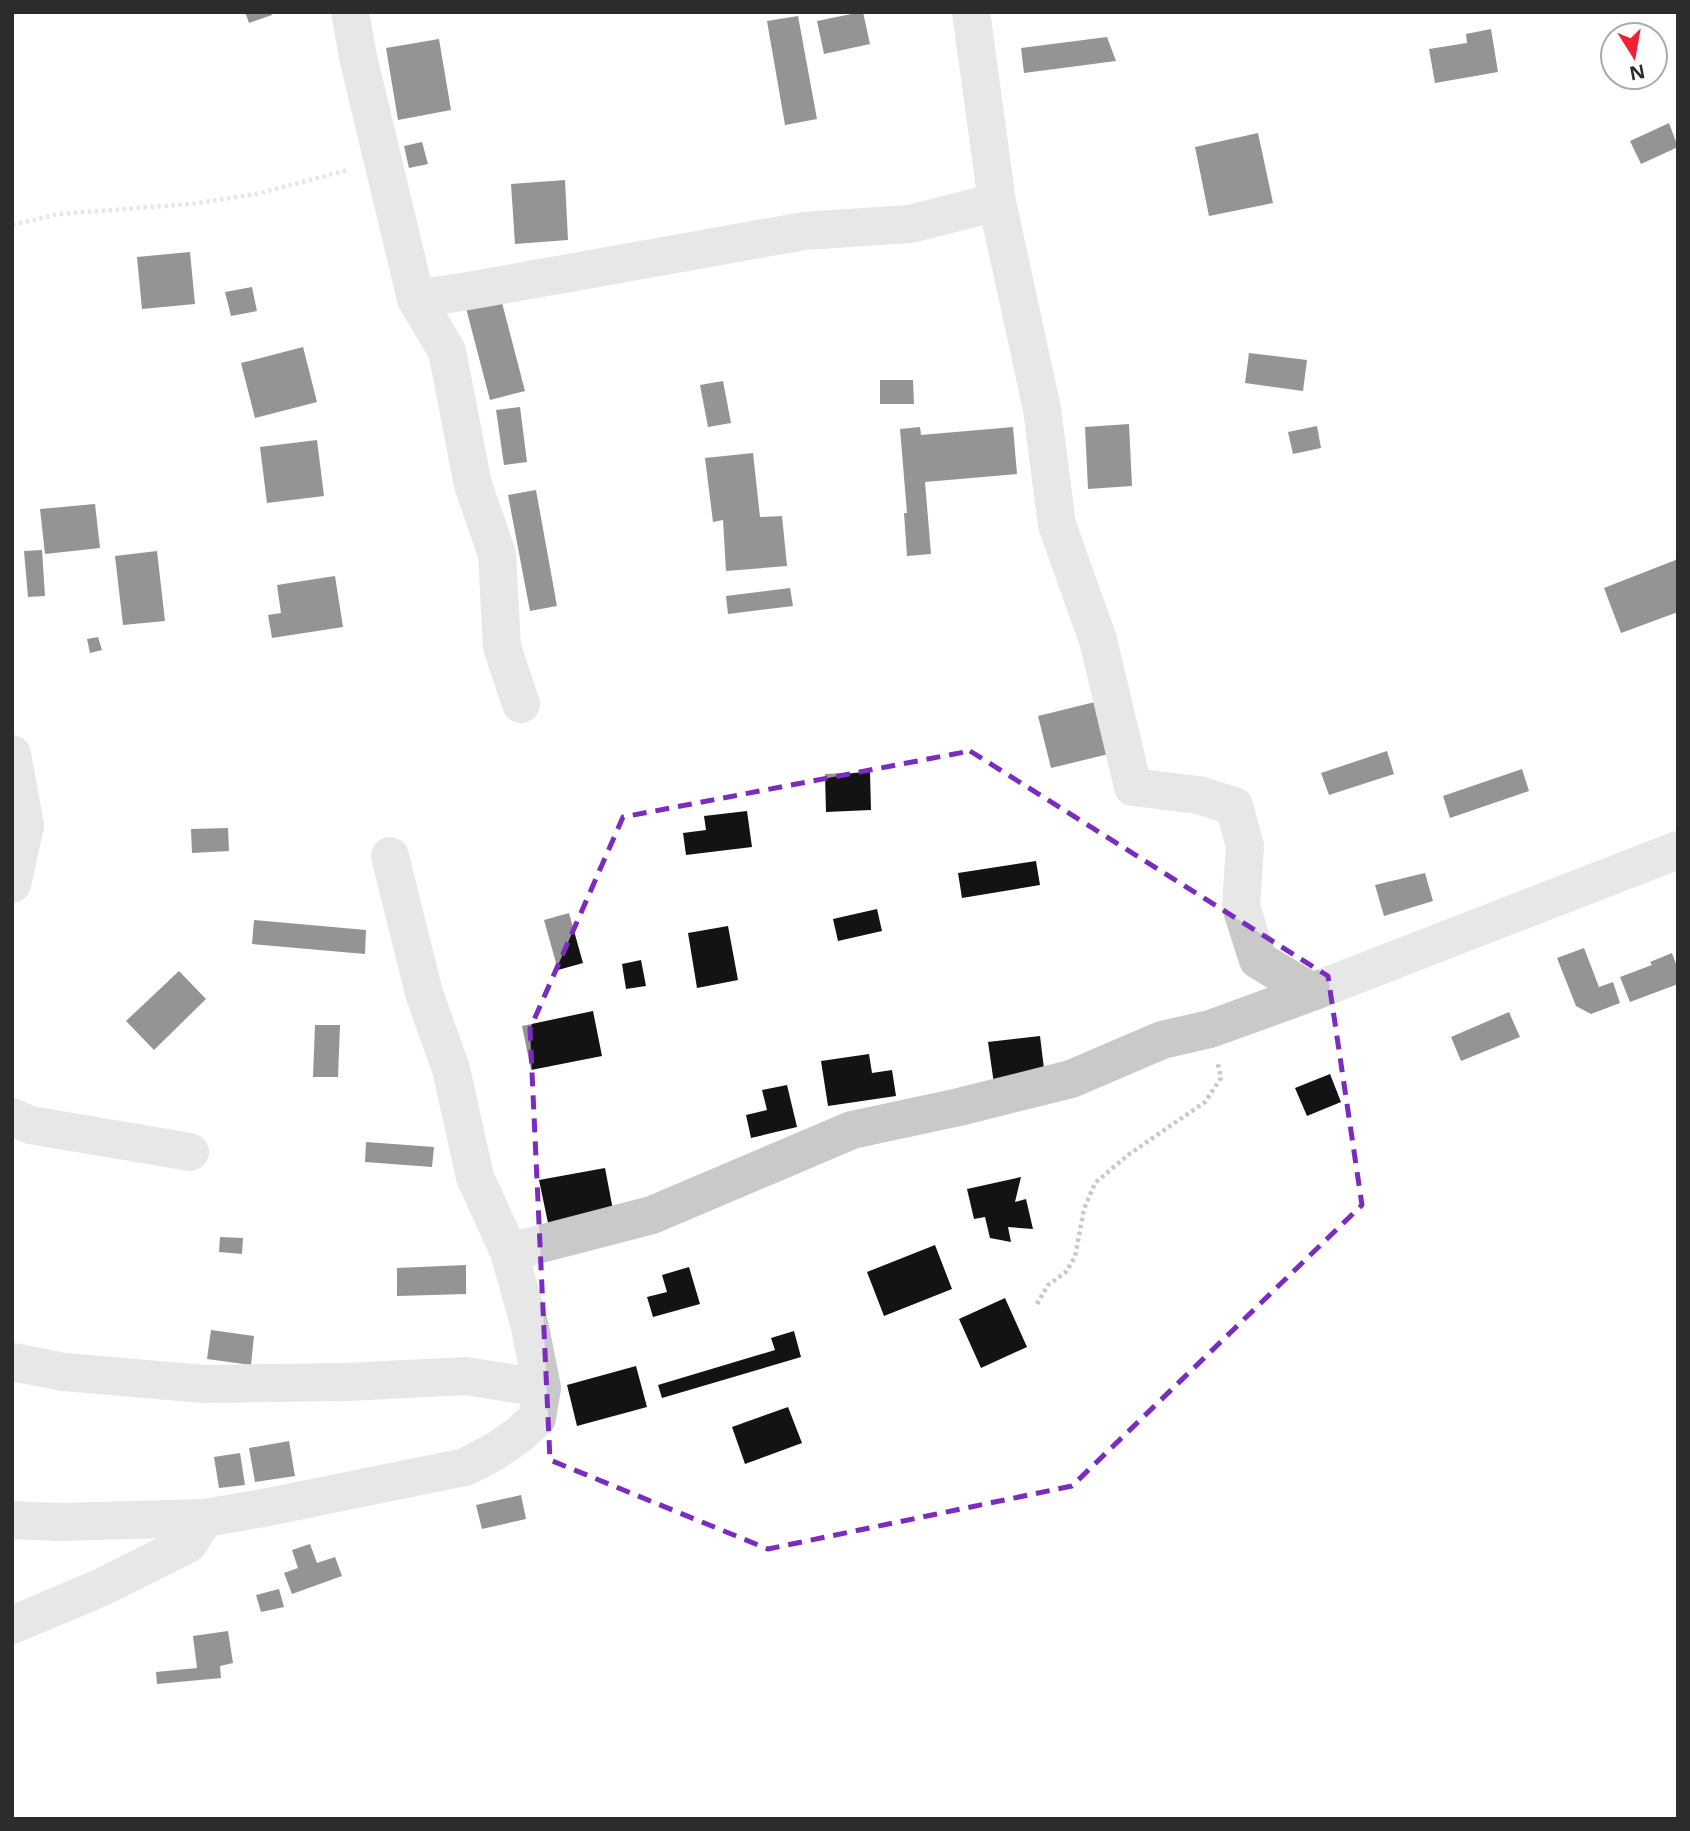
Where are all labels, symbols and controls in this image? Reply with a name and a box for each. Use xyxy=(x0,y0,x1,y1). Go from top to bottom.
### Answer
north arrow xyxy=(1599,21,1669,91)
text: N xyxy=(1627,58,1647,87)

